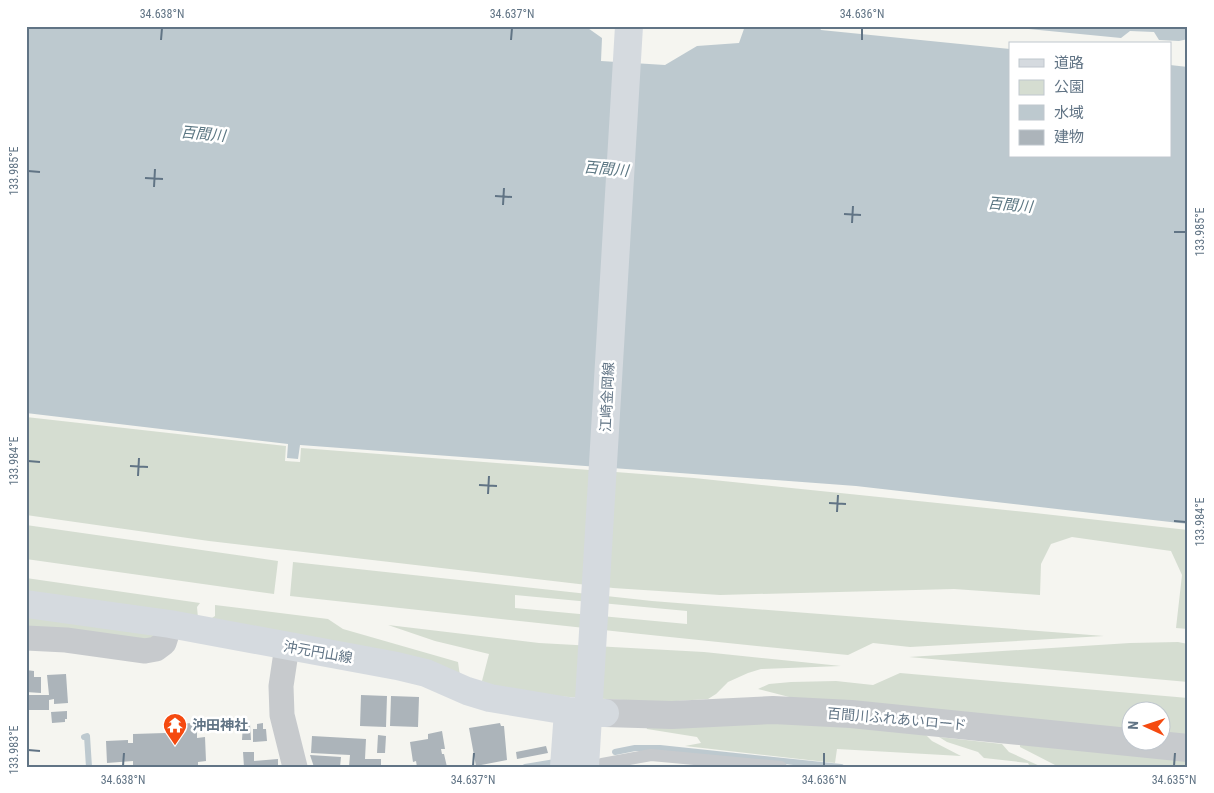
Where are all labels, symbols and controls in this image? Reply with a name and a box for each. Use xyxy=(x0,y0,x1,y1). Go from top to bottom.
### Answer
text: 34.638°N xyxy=(140,7,184,21)
text: 34.637°N xyxy=(490,7,534,21)
text: 34.636°N xyxy=(840,7,884,21)
legend xyxy=(1009,42,1172,158)
text: 道路 xyxy=(1054,54,1084,72)
text: 公園 xyxy=(1054,78,1084,96)
text: 水域 xyxy=(1054,104,1084,122)
water label: 百間川 xyxy=(180,123,228,145)
text: 建物 xyxy=(1054,128,1084,146)
text: 133.985°E xyxy=(7,146,21,196)
water label: 百間川 xyxy=(583,158,631,180)
water label: 百間川 xyxy=(987,194,1035,216)
text: 133.985°E xyxy=(1193,207,1207,257)
street label: 江崎金岡線 xyxy=(597,362,617,432)
text: 133.984°E xyxy=(7,436,21,486)
text: 133.984°E xyxy=(1193,497,1207,547)
street label: 沖元円山線 xyxy=(282,638,354,666)
north arrow xyxy=(1122,700,1172,750)
street label: 百間川ふれあいロード xyxy=(827,705,967,733)
temple icon: 沖田神社 xyxy=(162,712,188,746)
place label: 沖田神社 xyxy=(192,717,248,733)
text: N xyxy=(1125,721,1141,730)
text: 133.983°E xyxy=(7,725,21,775)
text: 34.638°N xyxy=(101,773,145,787)
text: 34.637°N xyxy=(451,773,495,787)
text: 34.636°N xyxy=(802,773,846,787)
text: 34.635°N xyxy=(1152,773,1196,787)

